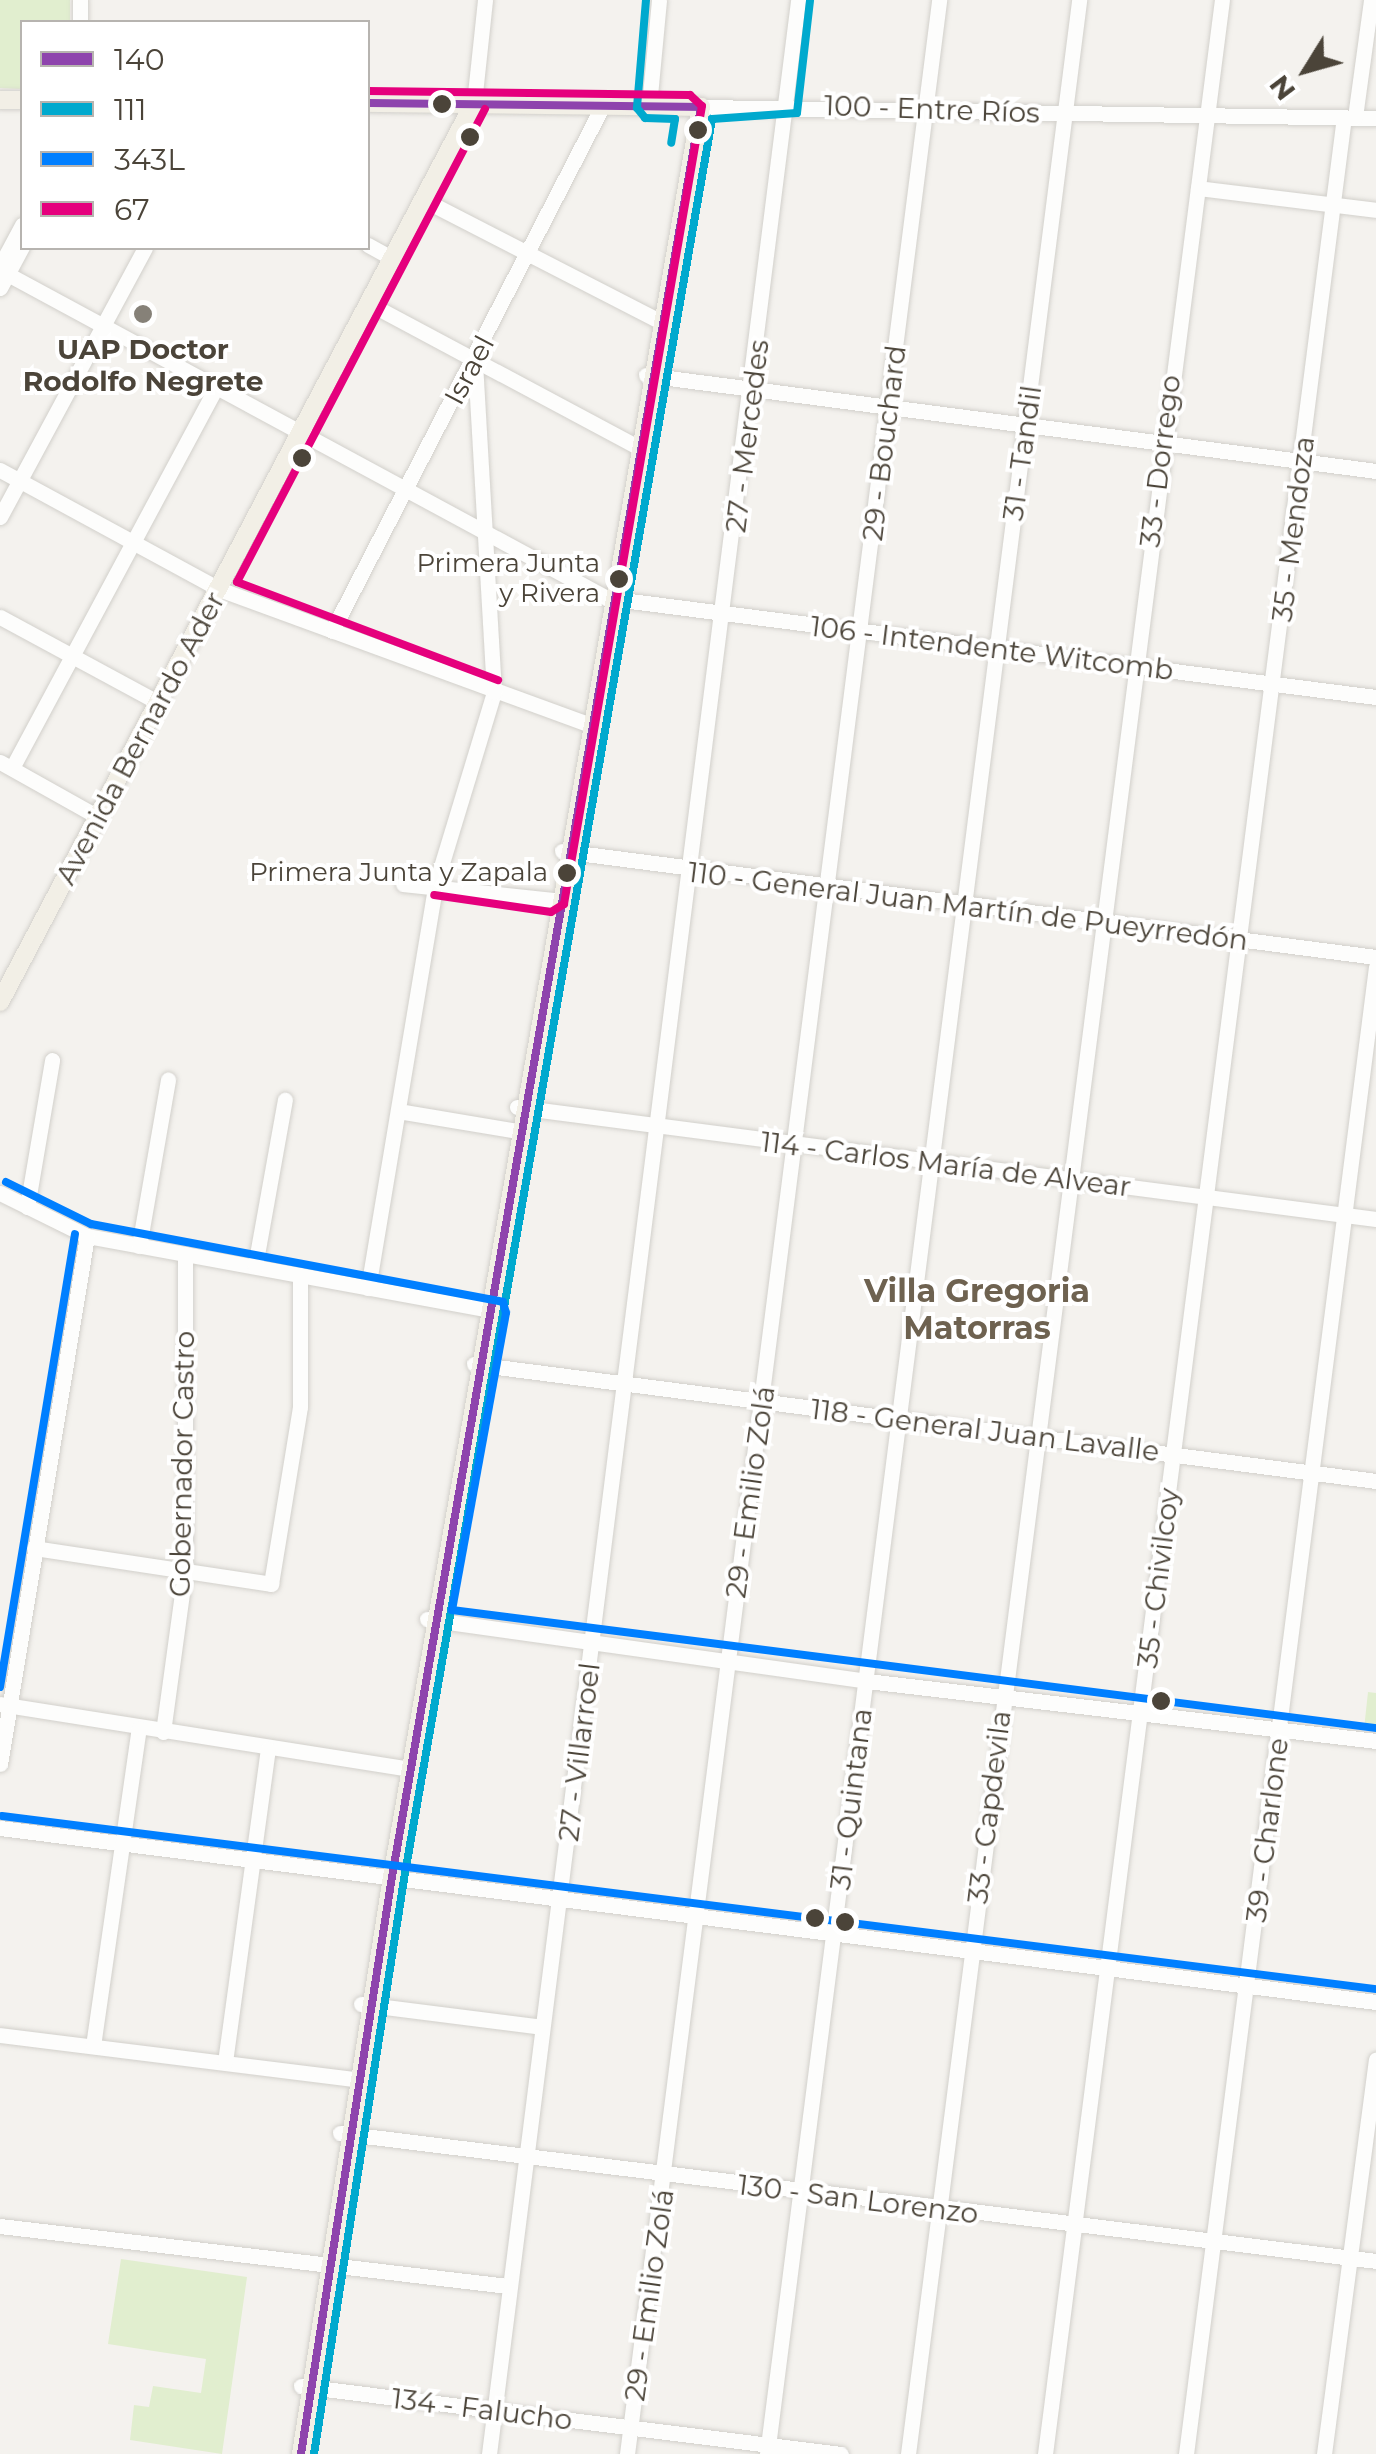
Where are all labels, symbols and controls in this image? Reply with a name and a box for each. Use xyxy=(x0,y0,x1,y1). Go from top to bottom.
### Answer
legend xyxy=(20,20,370,250)
north arrow xyxy=(1256,20,1356,120)
text: 140 xyxy=(114,41,165,78)
text: N xyxy=(1262,69,1302,107)
street label: 100 - Entre Ríos xyxy=(824,88,1040,130)
text: 111 xyxy=(114,91,147,128)
unlabelled marker xyxy=(432,94,452,114)
unlabelled marker xyxy=(688,120,708,140)
unlabelled marker xyxy=(460,127,480,147)
text: 343L xyxy=(114,141,185,178)
text: 67 xyxy=(114,191,150,228)
marker: UAP Doctor Rodolfo Negrete xyxy=(130,301,156,327)
street label: Israel xyxy=(437,330,501,410)
place label: UAP Doctor Rodolfo Negrete xyxy=(23,332,263,398)
street label: 27 - Mercedes xyxy=(718,338,776,534)
street label: 29 - Bouchard xyxy=(855,343,913,543)
street label: 33 - Dorrego xyxy=(1133,373,1187,549)
street label: 31 - Tandil xyxy=(996,383,1048,523)
street label: 35 - Mendoza xyxy=(1265,434,1321,624)
unlabelled marker xyxy=(292,448,312,468)
place label: Primera Junta y Rivera xyxy=(416,548,600,610)
marker: Primera Junta y Rivera xyxy=(609,569,629,589)
street label: Avenida Bernardo Ader xyxy=(49,586,231,890)
street label: 106 - Intendente Witcomb xyxy=(809,609,1175,687)
street label: 110 - General Juan Martín de Pueyrredón xyxy=(686,855,1250,957)
place label: Primera Junta y Zapala xyxy=(249,857,548,889)
marker: Primera Junta y Zapala xyxy=(557,863,577,883)
street label: 114 - Carlos María de Alvear xyxy=(759,1125,1133,1203)
district label: Villa Gregoria Matorras xyxy=(864,1273,1090,1348)
street label: Gobernador Castro xyxy=(163,1331,201,1597)
street label: 29 - Emilio Zolá xyxy=(718,1384,782,1600)
street label: 118 - General Juan Lavalle xyxy=(809,1392,1161,1468)
street label: 35 - Chivilcoy xyxy=(1130,1486,1186,1670)
street label: 27 - Villarroel xyxy=(551,1661,607,1843)
unlabelled marker xyxy=(1151,1691,1171,1711)
street label: 31 - Quintana xyxy=(823,1706,879,1892)
street label: 33 - Capdevila xyxy=(960,1709,1018,1905)
street label: 39 - Charlone xyxy=(1239,1736,1295,1924)
unlabelled marker xyxy=(805,1908,825,1928)
unlabelled marker xyxy=(835,1912,855,1932)
street label: 130 - San Lorenzo xyxy=(736,2168,980,2230)
street label: 29 - Emilio Zolá xyxy=(617,2187,681,2403)
street label: 134 - Falucho xyxy=(390,2381,574,2437)

